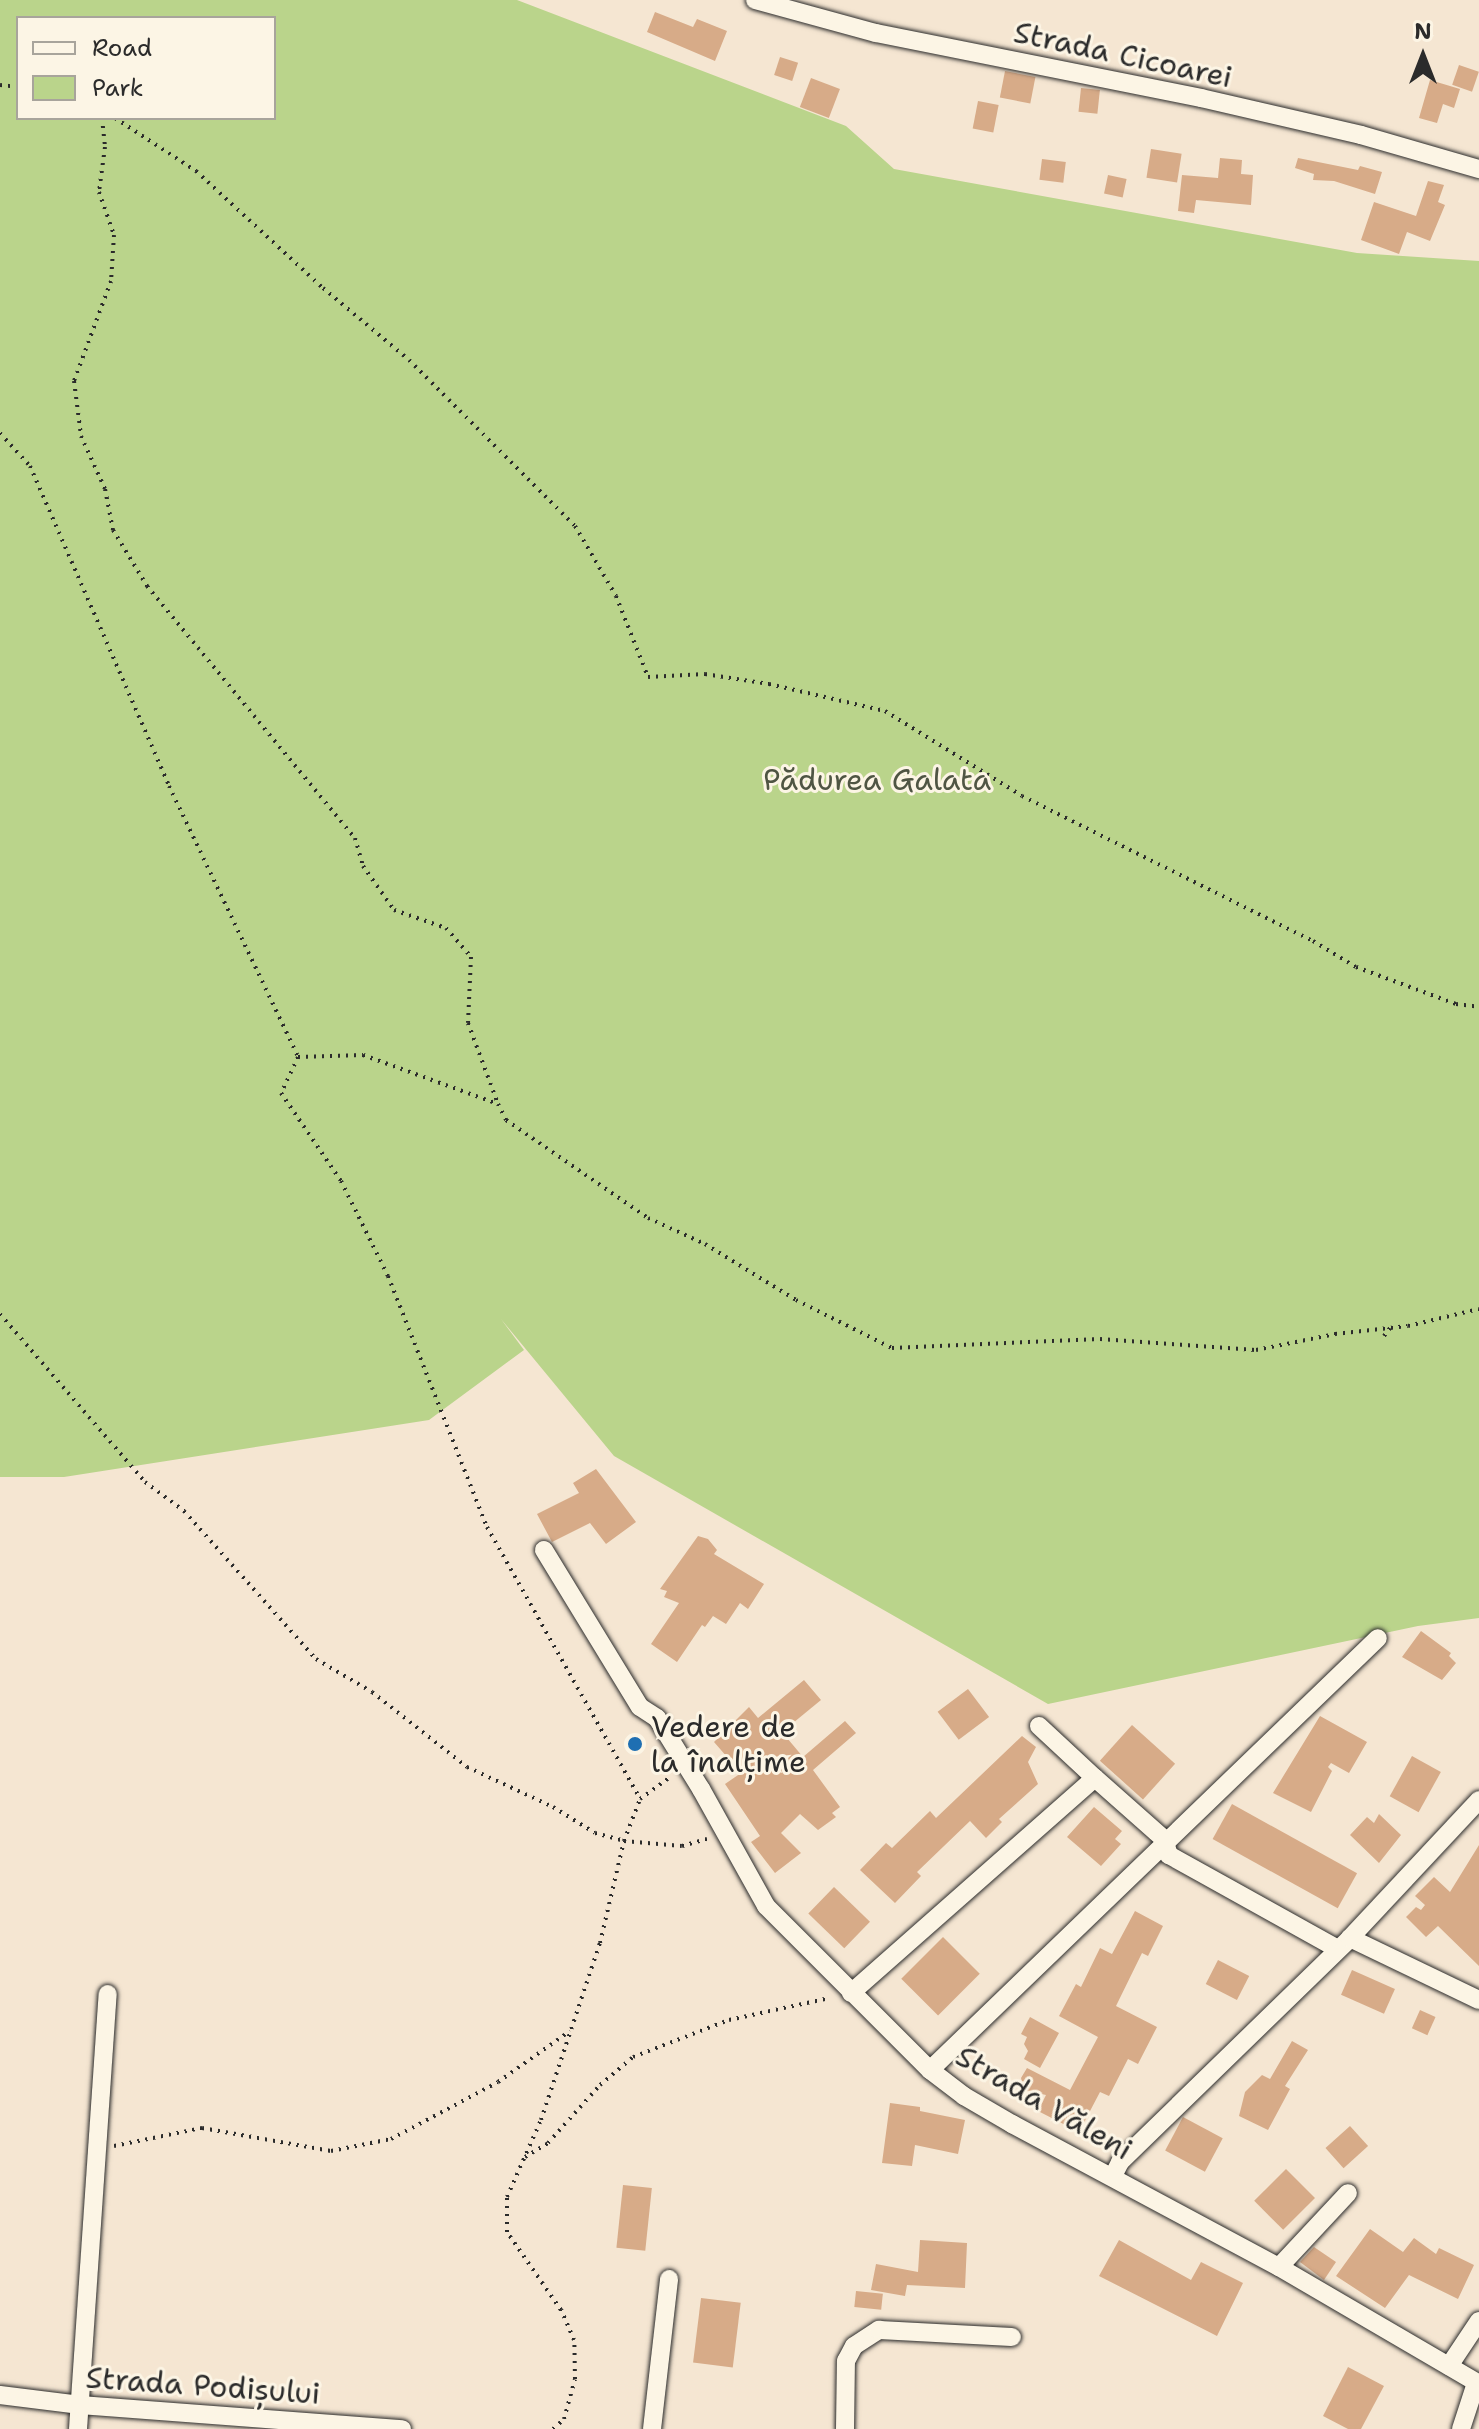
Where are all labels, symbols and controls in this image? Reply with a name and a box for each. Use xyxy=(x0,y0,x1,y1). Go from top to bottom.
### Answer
street label: Strada Cicoarei xyxy=(1011,14,1235,96)
legend xyxy=(16,16,276,120)
north arrow xyxy=(1383,16,1463,96)
text: N xyxy=(1414,17,1432,46)
text: Road xyxy=(92,32,152,64)
text: Park xyxy=(92,72,144,104)
park label: Pădurea Galata xyxy=(763,762,991,798)
place label: Vedere de la înalțime xyxy=(651,1709,806,1780)
marker: Vedere de la înalțime xyxy=(626,1735,644,1753)
street label: Strada Văleni xyxy=(950,2038,1138,2168)
street label: Strada Podișului xyxy=(85,2360,321,2412)

